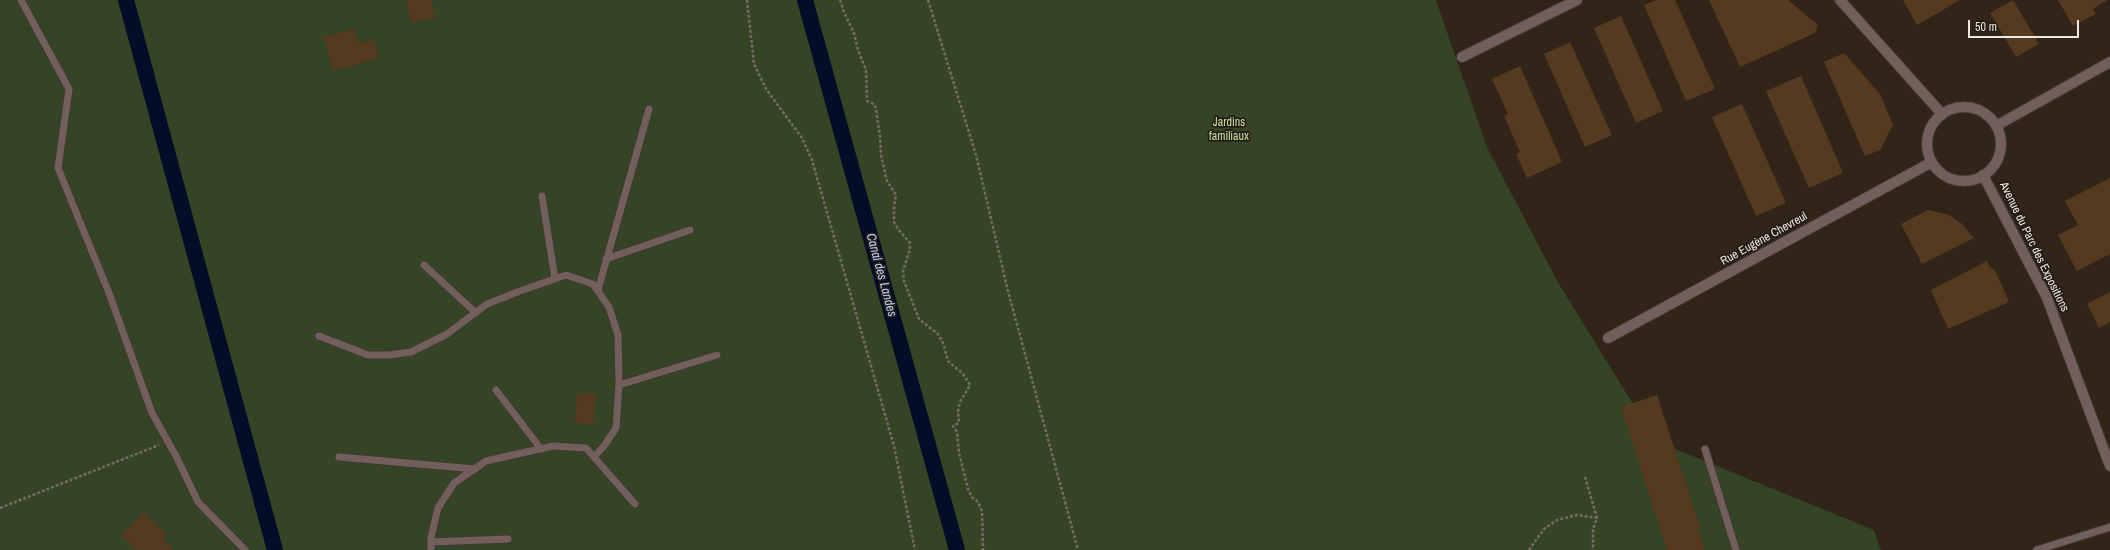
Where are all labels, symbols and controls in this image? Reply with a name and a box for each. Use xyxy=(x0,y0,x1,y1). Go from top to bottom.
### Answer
scale bar xyxy=(1970,12,2081,38)
text: 50 m xyxy=(1975,19,1997,35)
park label: Jardins familiaux xyxy=(1209,116,1249,144)
street label: Avenue du Parc des Expositions xyxy=(1996,180,2072,314)
street label: Rue Eugène Chevreul xyxy=(1718,209,1810,269)
water label: Canal des Landes xyxy=(862,231,900,319)

